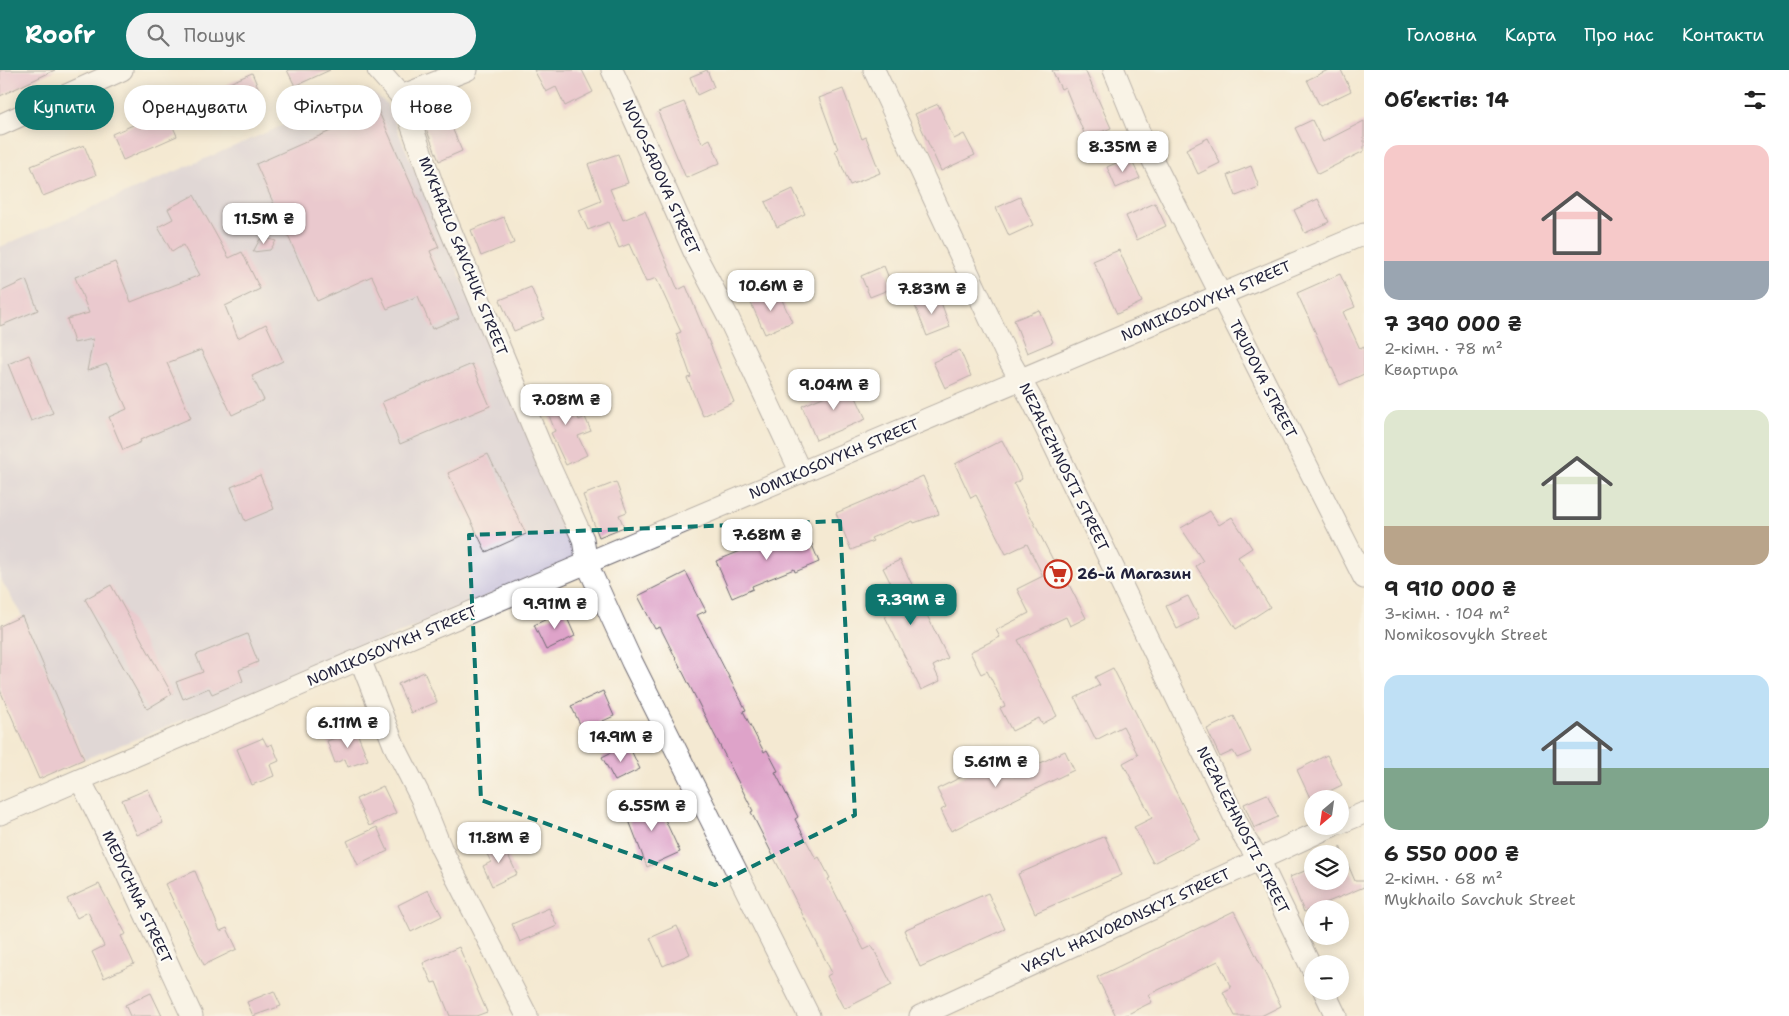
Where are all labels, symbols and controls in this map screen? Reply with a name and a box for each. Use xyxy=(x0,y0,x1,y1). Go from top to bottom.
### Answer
search box xyxy=(126,13,476,58)
text: Roofr xyxy=(25,19,96,51)
icon: search xyxy=(144,21,172,49)
text: Пошук xyxy=(184,23,245,48)
text: Головна xyxy=(1406,23,1477,47)
text: Карта xyxy=(1505,23,1556,47)
text: Про нас xyxy=(1584,23,1654,47)
text: Контакти xyxy=(1682,23,1764,47)
chip: Купити xyxy=(15,85,114,130)
chip: Орендувати xyxy=(124,85,266,130)
chip: Фільтри xyxy=(276,85,381,130)
chip: Нове xyxy=(391,85,471,130)
text: Об’єктів: 14 xyxy=(1384,86,1509,114)
icon: filters xyxy=(1741,86,1769,114)
street label: NOVO-SADOVA STREET xyxy=(618,96,704,258)
pin: 8.35M ₴ xyxy=(1077,131,1169,173)
text: 8.35M ₴ xyxy=(1089,136,1158,157)
street label: MYKHAILO SAVCHUK STREET xyxy=(414,154,512,358)
icon: home xyxy=(1532,178,1622,268)
pin: 11.5M ₴ xyxy=(218,202,310,245)
text: 11.5M ₴ xyxy=(234,208,294,229)
street label: NOMIKOSOVYKH STREET xyxy=(1118,256,1294,346)
pin: 10.6M ₴ xyxy=(725,270,817,312)
pin: 7.83M ₴ xyxy=(886,272,978,315)
text: 10.6M ₴ xyxy=(738,275,804,296)
text: 7.83M ₴ xyxy=(897,278,967,299)
text: 7 390 000 ₴ xyxy=(1384,310,1522,338)
street label: TRUDOVA STREET xyxy=(1225,316,1301,442)
text: 2-кімн. · 78 m² xyxy=(1384,338,1503,359)
text: Квартира xyxy=(1384,359,1458,380)
pin: 9.04M ₴ xyxy=(788,368,880,411)
text: 9.04M ₴ xyxy=(799,374,869,395)
street label: NEZALEZHNOSTI STREET xyxy=(1014,379,1114,555)
pin: 7.08M ₴ xyxy=(520,384,612,426)
text: 7.08M ₴ xyxy=(531,389,601,410)
street label: NOMIKOSOVYKH STREET xyxy=(746,414,922,504)
icon: home xyxy=(1532,443,1622,533)
pin: 7.68M ₴ xyxy=(721,518,813,561)
text: 7.68M ₴ xyxy=(732,524,802,545)
supermarket icon: 26-й Магазин xyxy=(1043,559,1073,589)
place label: 26-й Магазин xyxy=(1077,564,1191,584)
text: 9 910 000 ₴ xyxy=(1384,575,1517,603)
pin: 7.39M ₴ xyxy=(865,584,957,626)
pin: 9.91M ₴ xyxy=(509,588,601,630)
text: 7.39M ₴ xyxy=(876,589,946,610)
text: 9.91M ₴ xyxy=(523,593,587,614)
street label: NOMIKOSOVYKH STREET xyxy=(304,601,480,691)
text: 3-кімн. · 104 m² xyxy=(1384,603,1510,624)
text: Nomikosovykh Street xyxy=(1384,624,1548,645)
pin: 6.11M ₴ xyxy=(302,706,394,749)
icon: home xyxy=(1532,708,1622,798)
text: 6.11M ₴ xyxy=(318,712,378,733)
pin: 14.9M ₴ xyxy=(575,720,667,763)
text: 14.9M ₴ xyxy=(589,726,653,747)
street label: NEZALEZHNOSTI STREET xyxy=(1192,743,1294,917)
pin: 5.61M ₴ xyxy=(950,746,1042,788)
text: 5.61M ₴ xyxy=(964,751,1028,772)
pin: 6.55M ₴ xyxy=(606,790,698,832)
north arrow xyxy=(1304,790,1349,835)
map controls xyxy=(1304,790,1349,1000)
text: 6.55M ₴ xyxy=(618,795,686,816)
pin: 11.8M ₴ xyxy=(453,822,545,864)
street label: MEDYCHNA STREET xyxy=(97,827,177,967)
text: 11.8M ₴ xyxy=(468,827,530,848)
text: 6 550 000 ₴ xyxy=(1384,840,1519,868)
button: layers xyxy=(1304,845,1349,890)
street label: VASYL HAIVORONSKYI STREET xyxy=(1019,864,1233,978)
text: 2-кімн. · 68 m² xyxy=(1384,868,1503,889)
text: Mykhailo Savchuk Street xyxy=(1384,889,1576,910)
button: + xyxy=(1304,900,1349,945)
button: − xyxy=(1304,955,1349,1000)

